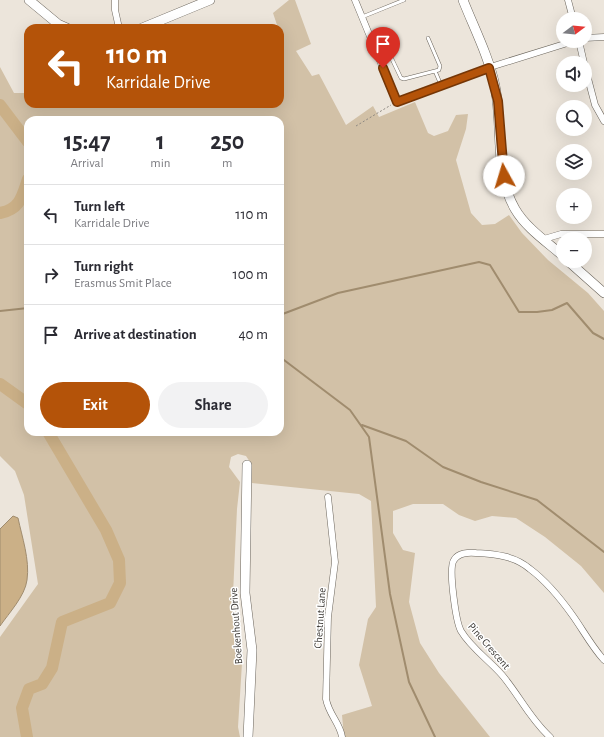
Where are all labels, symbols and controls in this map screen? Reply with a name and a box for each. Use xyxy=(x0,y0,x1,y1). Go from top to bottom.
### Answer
north arrow xyxy=(556,12,592,48)
map controls xyxy=(556,12,592,268)
pin xyxy=(366,27,400,68)
icon: arrive xyxy=(372,33,394,55)
icon: left xyxy=(40,40,92,92)
text: 110 m xyxy=(106,41,168,69)
button: sound xyxy=(556,56,592,92)
text: Karridale Drive xyxy=(106,74,211,92)
button: search xyxy=(556,100,592,136)
text: 15:47 xyxy=(64,130,111,154)
text: 1 xyxy=(156,130,165,154)
text: 250 xyxy=(210,130,244,154)
button: layers xyxy=(556,144,592,180)
position arrow xyxy=(483,155,525,197)
text: Arrival xyxy=(70,157,104,170)
text: min xyxy=(150,157,171,170)
text: m xyxy=(222,157,232,170)
button: + xyxy=(556,188,592,224)
text: Turn left xyxy=(74,199,125,214)
icon: left xyxy=(40,204,62,226)
text: 110 m xyxy=(235,207,268,222)
text: Karridale Drive xyxy=(74,217,150,230)
button: − xyxy=(556,232,592,268)
text: Turn right xyxy=(74,259,133,274)
icon: right xyxy=(40,264,62,286)
text: 100 m xyxy=(233,267,268,282)
text: Erasmus Smit Place xyxy=(74,277,172,290)
icon: arrive xyxy=(40,324,62,346)
text: Arrive at destination xyxy=(74,327,197,342)
text: 40 m xyxy=(238,327,268,342)
button: Exit xyxy=(40,382,150,428)
button: Share xyxy=(158,382,268,428)
street label: Boekenhout Drive xyxy=(228,587,244,665)
street label: Chestnut Lane xyxy=(312,587,328,649)
street label: Pine Crescent xyxy=(466,621,512,672)

